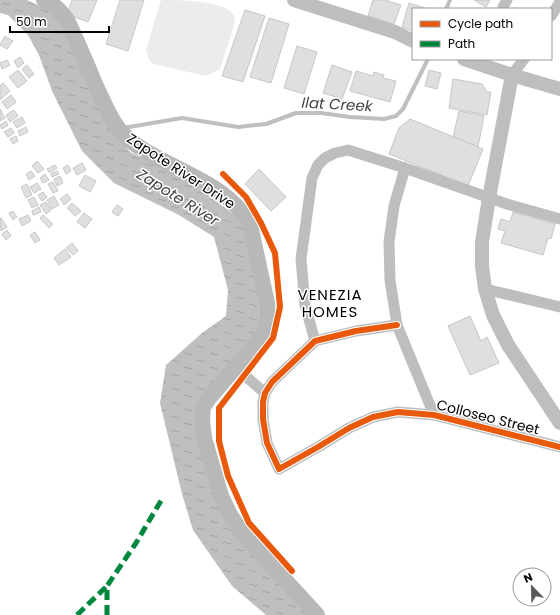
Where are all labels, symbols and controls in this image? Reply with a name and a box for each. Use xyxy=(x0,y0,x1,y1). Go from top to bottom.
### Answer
scale bar xyxy=(10,8,109,34)
legend xyxy=(412,8,552,60)
text: 50 m xyxy=(16,13,47,30)
text: Cycle path xyxy=(448,15,513,32)
text: Path xyxy=(448,35,475,52)
water label: Ilat Creek xyxy=(301,92,374,116)
street label: Zapote River Drive xyxy=(124,130,238,212)
water label: Zapote River xyxy=(134,165,222,229)
district label: VENEZIA HOMES xyxy=(298,284,363,322)
street label: Colloseo Street xyxy=(434,395,542,439)
north arrow xyxy=(512,567,552,607)
text: N xyxy=(521,569,535,587)

